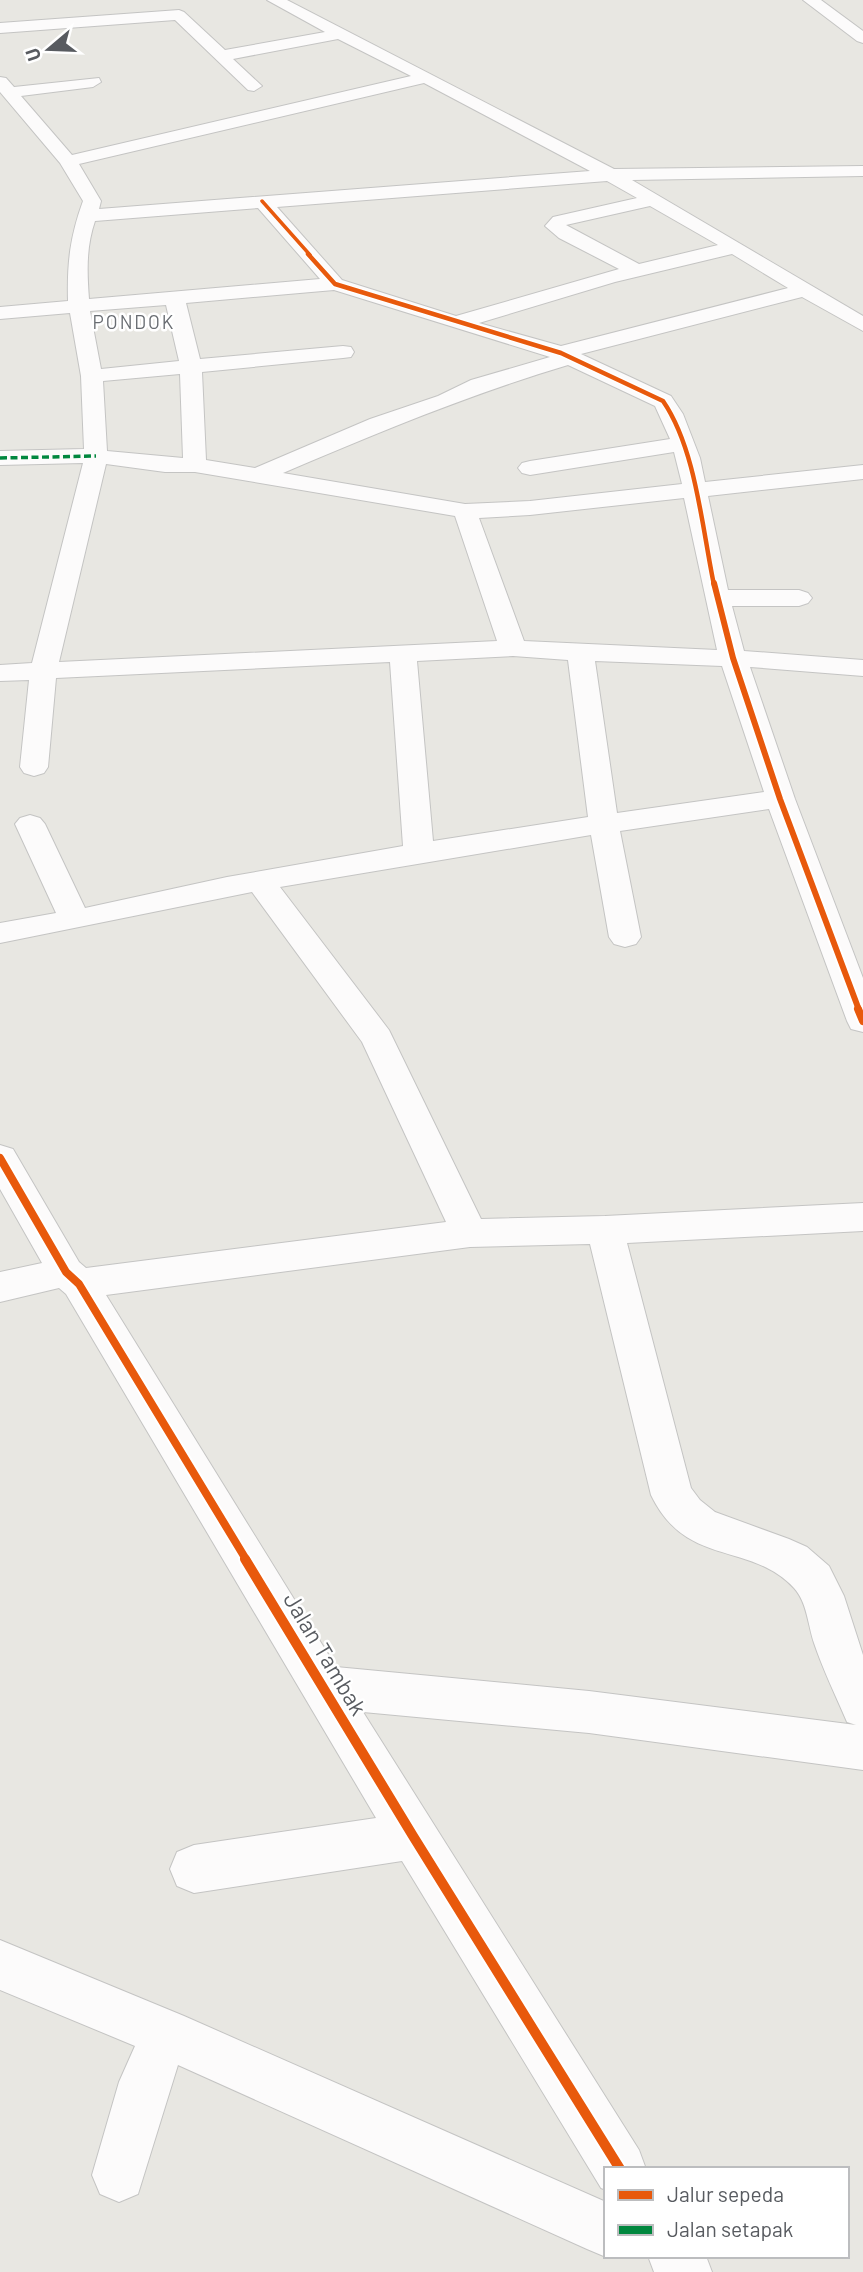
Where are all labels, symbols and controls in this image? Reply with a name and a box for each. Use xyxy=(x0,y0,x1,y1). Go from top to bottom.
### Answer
north arrow xyxy=(14,14,84,84)
text: U xyxy=(20,45,45,64)
district label: PONDOK xyxy=(93,310,175,333)
street label: Jalan Tambak xyxy=(278,1587,373,1720)
legend xyxy=(604,2167,849,2258)
text: Jalur sepeda xyxy=(667,2181,784,2206)
text: Jalan setapak xyxy=(667,2216,793,2241)

